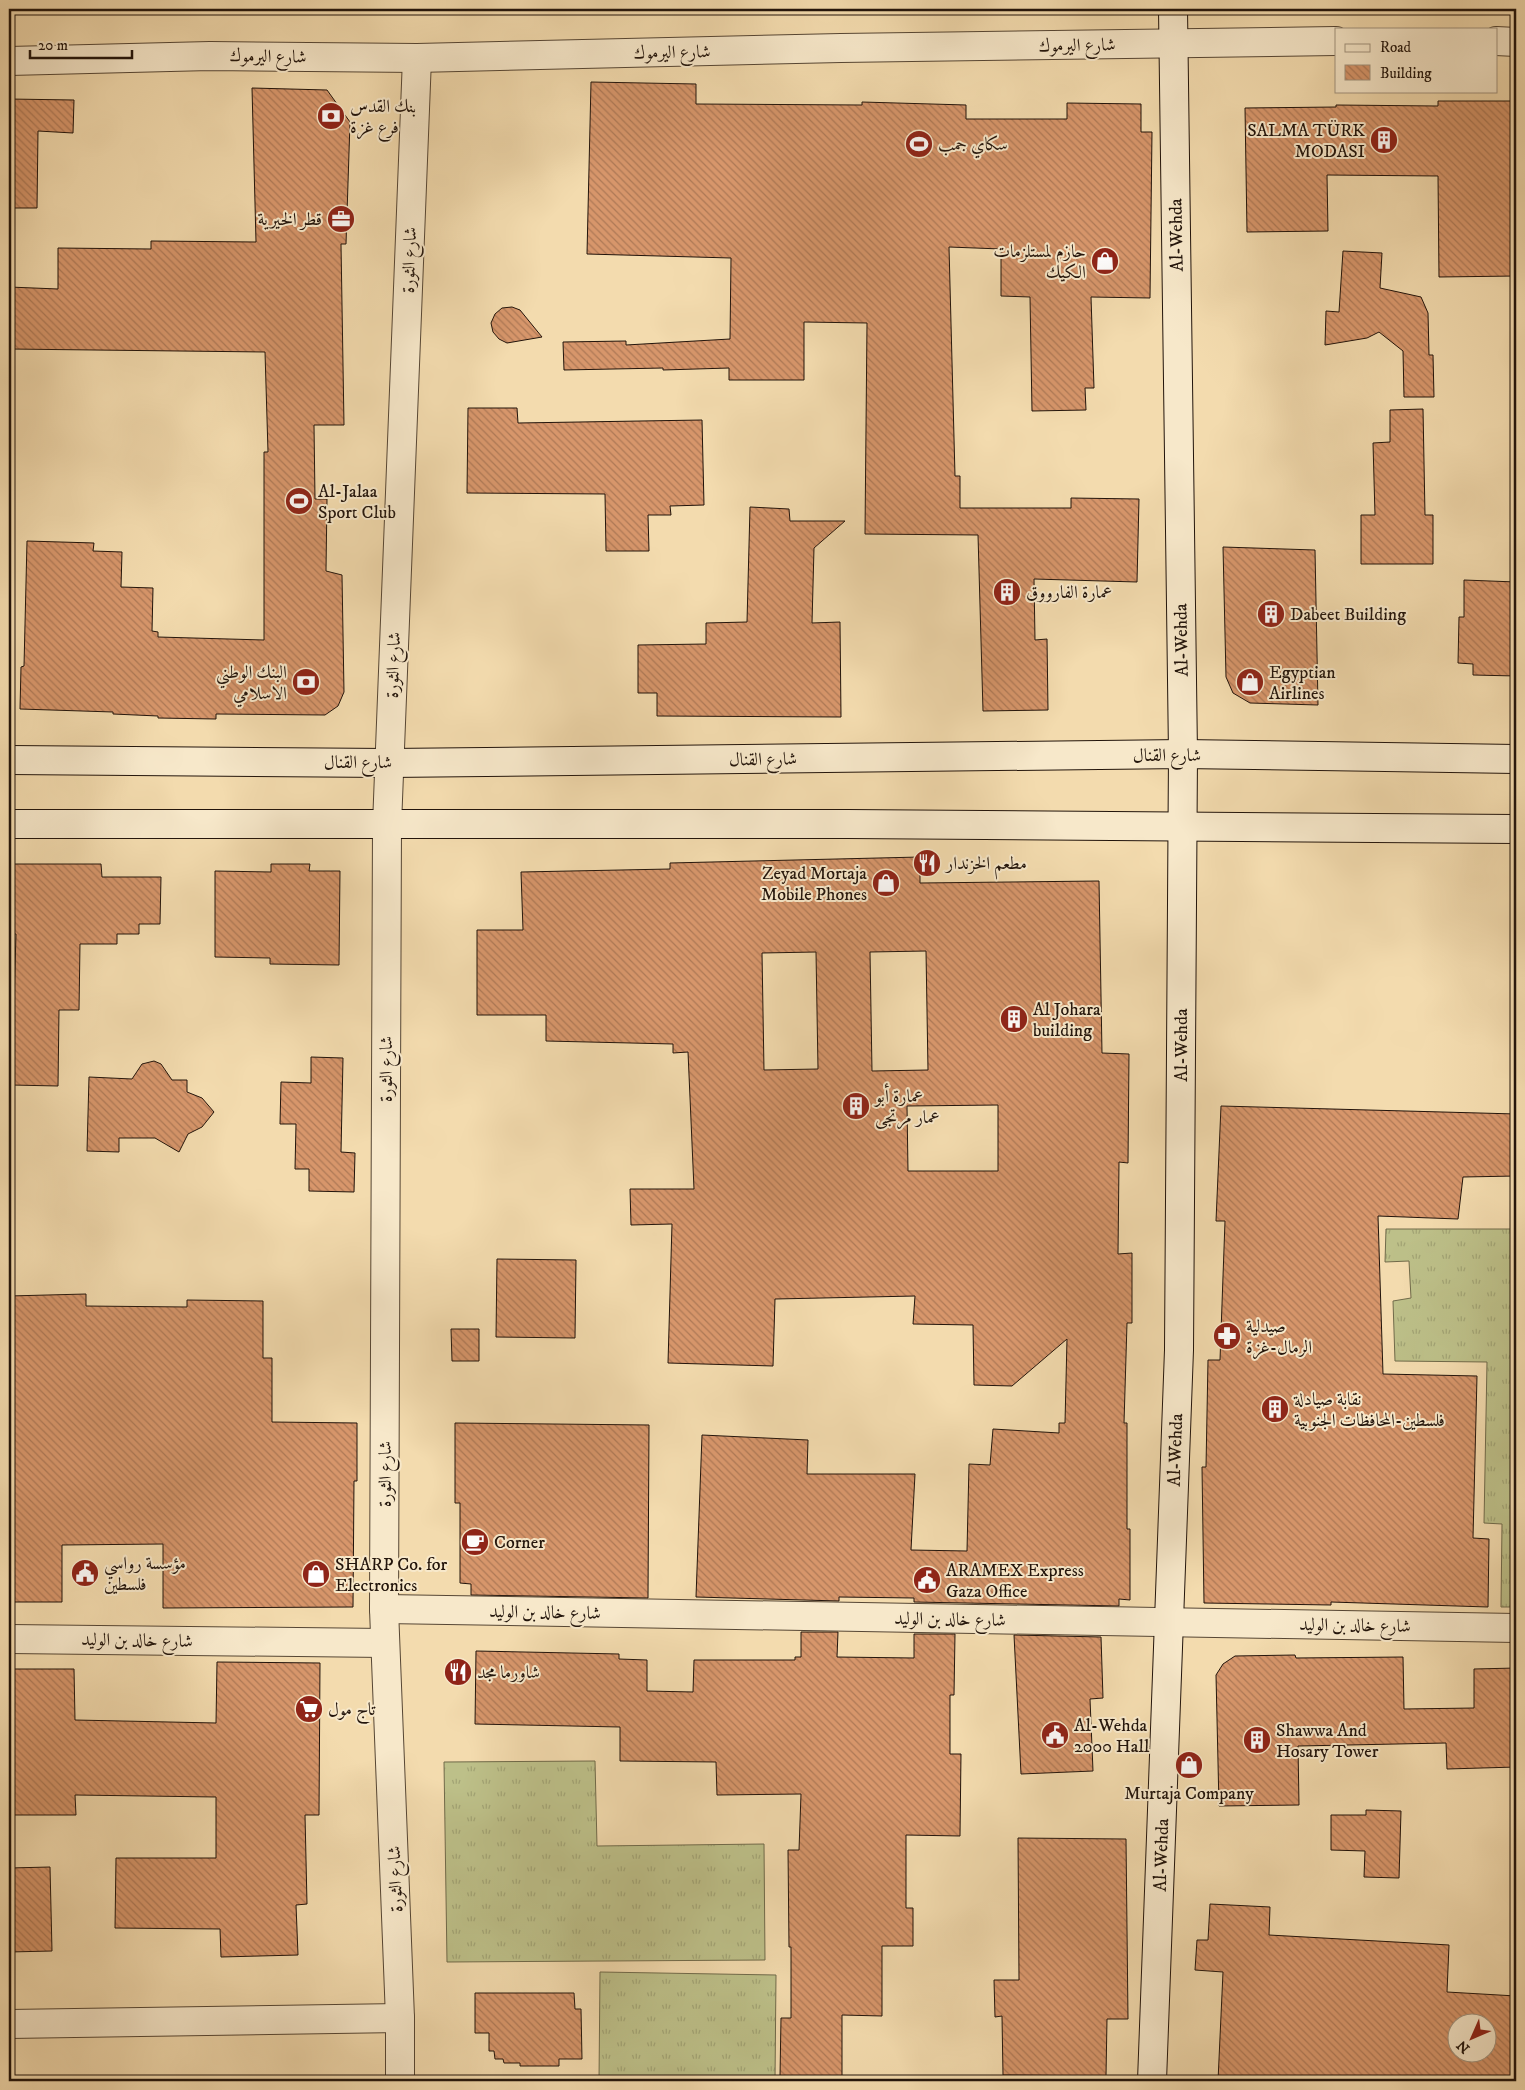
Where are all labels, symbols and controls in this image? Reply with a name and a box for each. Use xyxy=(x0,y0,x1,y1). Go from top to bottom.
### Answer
scale bar xyxy=(30,28,132,60)
legend xyxy=(1335,28,1498,92)
street label: شارع اليرموك xyxy=(1038,34,1116,61)
text: 20 m xyxy=(38,36,68,55)
text: Road xyxy=(1380,38,1412,57)
street label: شارع اليرموك xyxy=(633,41,711,68)
street label: شارع اليرموك xyxy=(229,45,307,72)
text: Building xyxy=(1380,64,1432,83)
place label: بنك القدس فرع غزة xyxy=(350,96,416,142)
bank icon: بنك القدس فرع غزة xyxy=(316,101,346,131)
place label: SALMA TÜRK MODASI xyxy=(1247,120,1365,163)
building icon: SALMA TÜRK MODASI xyxy=(1369,125,1399,155)
sports icon: سكاي جمب xyxy=(904,129,934,159)
place label: سكاي جمب xyxy=(938,134,1008,159)
street label: Al-Wehda xyxy=(1165,198,1189,272)
office icon: قطر الخيرية xyxy=(326,204,356,234)
place label: قطر الخيرية xyxy=(257,209,322,231)
street label: شارع الثورة xyxy=(398,226,425,294)
place label: حازم لمستلزمات الكيك xyxy=(993,241,1086,284)
shop icon: حازم لمستلزمات الكيك xyxy=(1090,246,1120,276)
place label: Al-Jalaa Sport Club xyxy=(318,481,396,524)
sports icon: Al-Jalaa Sport Club xyxy=(284,486,314,516)
building icon: عمارة الفارووق xyxy=(992,577,1022,607)
place label: عمارة الفارووق xyxy=(1026,582,1112,604)
building icon: Dabeet Building xyxy=(1256,599,1286,629)
street label: Al-Wehda xyxy=(1170,603,1194,677)
place label: Dabeet Building xyxy=(1290,604,1406,626)
street label: شارع الثورة xyxy=(382,631,409,699)
place label: البنك الوطني الاسلامي xyxy=(216,662,287,708)
place label: Egyptian Airlines xyxy=(1269,662,1336,705)
bank icon: البنك الوطني الاسلامي xyxy=(291,667,321,697)
shop icon: Egyptian Airlines xyxy=(1235,667,1265,697)
street label: شارع القنال xyxy=(1133,745,1201,770)
street label: شارع القنال xyxy=(729,748,797,775)
street label: شارع القنال xyxy=(324,752,392,777)
restaurant icon: مطعم الخزندار xyxy=(912,848,942,878)
place label: مطعم الخزندار xyxy=(944,853,1027,880)
place label: Zeyad Mortaja Mobile Phones xyxy=(761,863,867,906)
shop icon: Zeyad Mortaja Mobile Phones xyxy=(871,868,901,898)
place label: Al Johara building xyxy=(1033,999,1101,1042)
building icon: Al Johara building xyxy=(999,1004,1029,1034)
street label: Al-Wehda xyxy=(1171,1008,1193,1082)
street label: شارع الثورة xyxy=(376,1036,401,1102)
place label: عمارة أبو عمار مرتجى xyxy=(873,1083,940,1130)
building icon: عمارة أبو عمار مرتجى xyxy=(841,1091,871,1121)
place label: صيدلية الرمال-غزة xyxy=(1246,1316,1312,1360)
pharmacy icon: صيدلية الرمال-غزة xyxy=(1212,1321,1242,1351)
place label: نقابة صيادلة فلسطين-المحافظات الجنوبية xyxy=(1293,1389,1445,1432)
building icon: نقابة صيادلة فلسطين-المحافظات الجنوبية xyxy=(1260,1394,1290,1424)
street label: Al-Wehda xyxy=(1164,1413,1188,1487)
street label: شارع الثورة xyxy=(375,1441,400,1507)
cafe icon: Corner xyxy=(460,1527,490,1557)
place label: Corner xyxy=(494,1532,545,1554)
place label: مؤسسة رواسي فلسطين xyxy=(104,1553,186,1596)
place label: SHARP Co. for Electronics xyxy=(335,1554,447,1597)
public building icon: مؤسسة رواسي فلسطين xyxy=(70,1558,100,1588)
shop icon: SHARP Co. for Electronics xyxy=(301,1559,331,1589)
place label: ARAMEX Express Gaza Office xyxy=(946,1560,1084,1603)
public building icon: ARAMEX Express Gaza Office xyxy=(912,1565,942,1595)
street label: شارع خالد بن الوليد xyxy=(489,1601,601,1628)
street label: شارع خالد بن الوليد xyxy=(894,1608,1006,1635)
street label: شارع خالد بن الوليد xyxy=(1299,1614,1411,1641)
street label: شارع خالد بن الوليد xyxy=(81,1629,193,1656)
restaurant icon: شاورما مجد xyxy=(443,1657,473,1687)
place label: شاورما مجد xyxy=(477,1662,540,1684)
supermarket icon: تاج مول xyxy=(294,1694,324,1724)
place label: تاج مول xyxy=(328,1699,376,1725)
place label: Al-Wehda 2000 Hall xyxy=(1074,1715,1150,1758)
public building icon: Al-Wehda 2000 Hall xyxy=(1040,1720,1070,1750)
place label: Shawwa And Hosary Tower xyxy=(1276,1720,1379,1763)
building icon: Shawwa And Hosary Tower xyxy=(1242,1725,1272,1755)
shop icon: Murtaja Company xyxy=(1174,1750,1204,1780)
place label: Murtaja Company xyxy=(1124,1783,1254,1805)
street label: Al-Wehda xyxy=(1150,1818,1174,1892)
street label: شارع الثورة xyxy=(384,1845,411,1913)
north arrow xyxy=(1448,2012,1498,2062)
text: N xyxy=(1453,2036,1474,2057)

